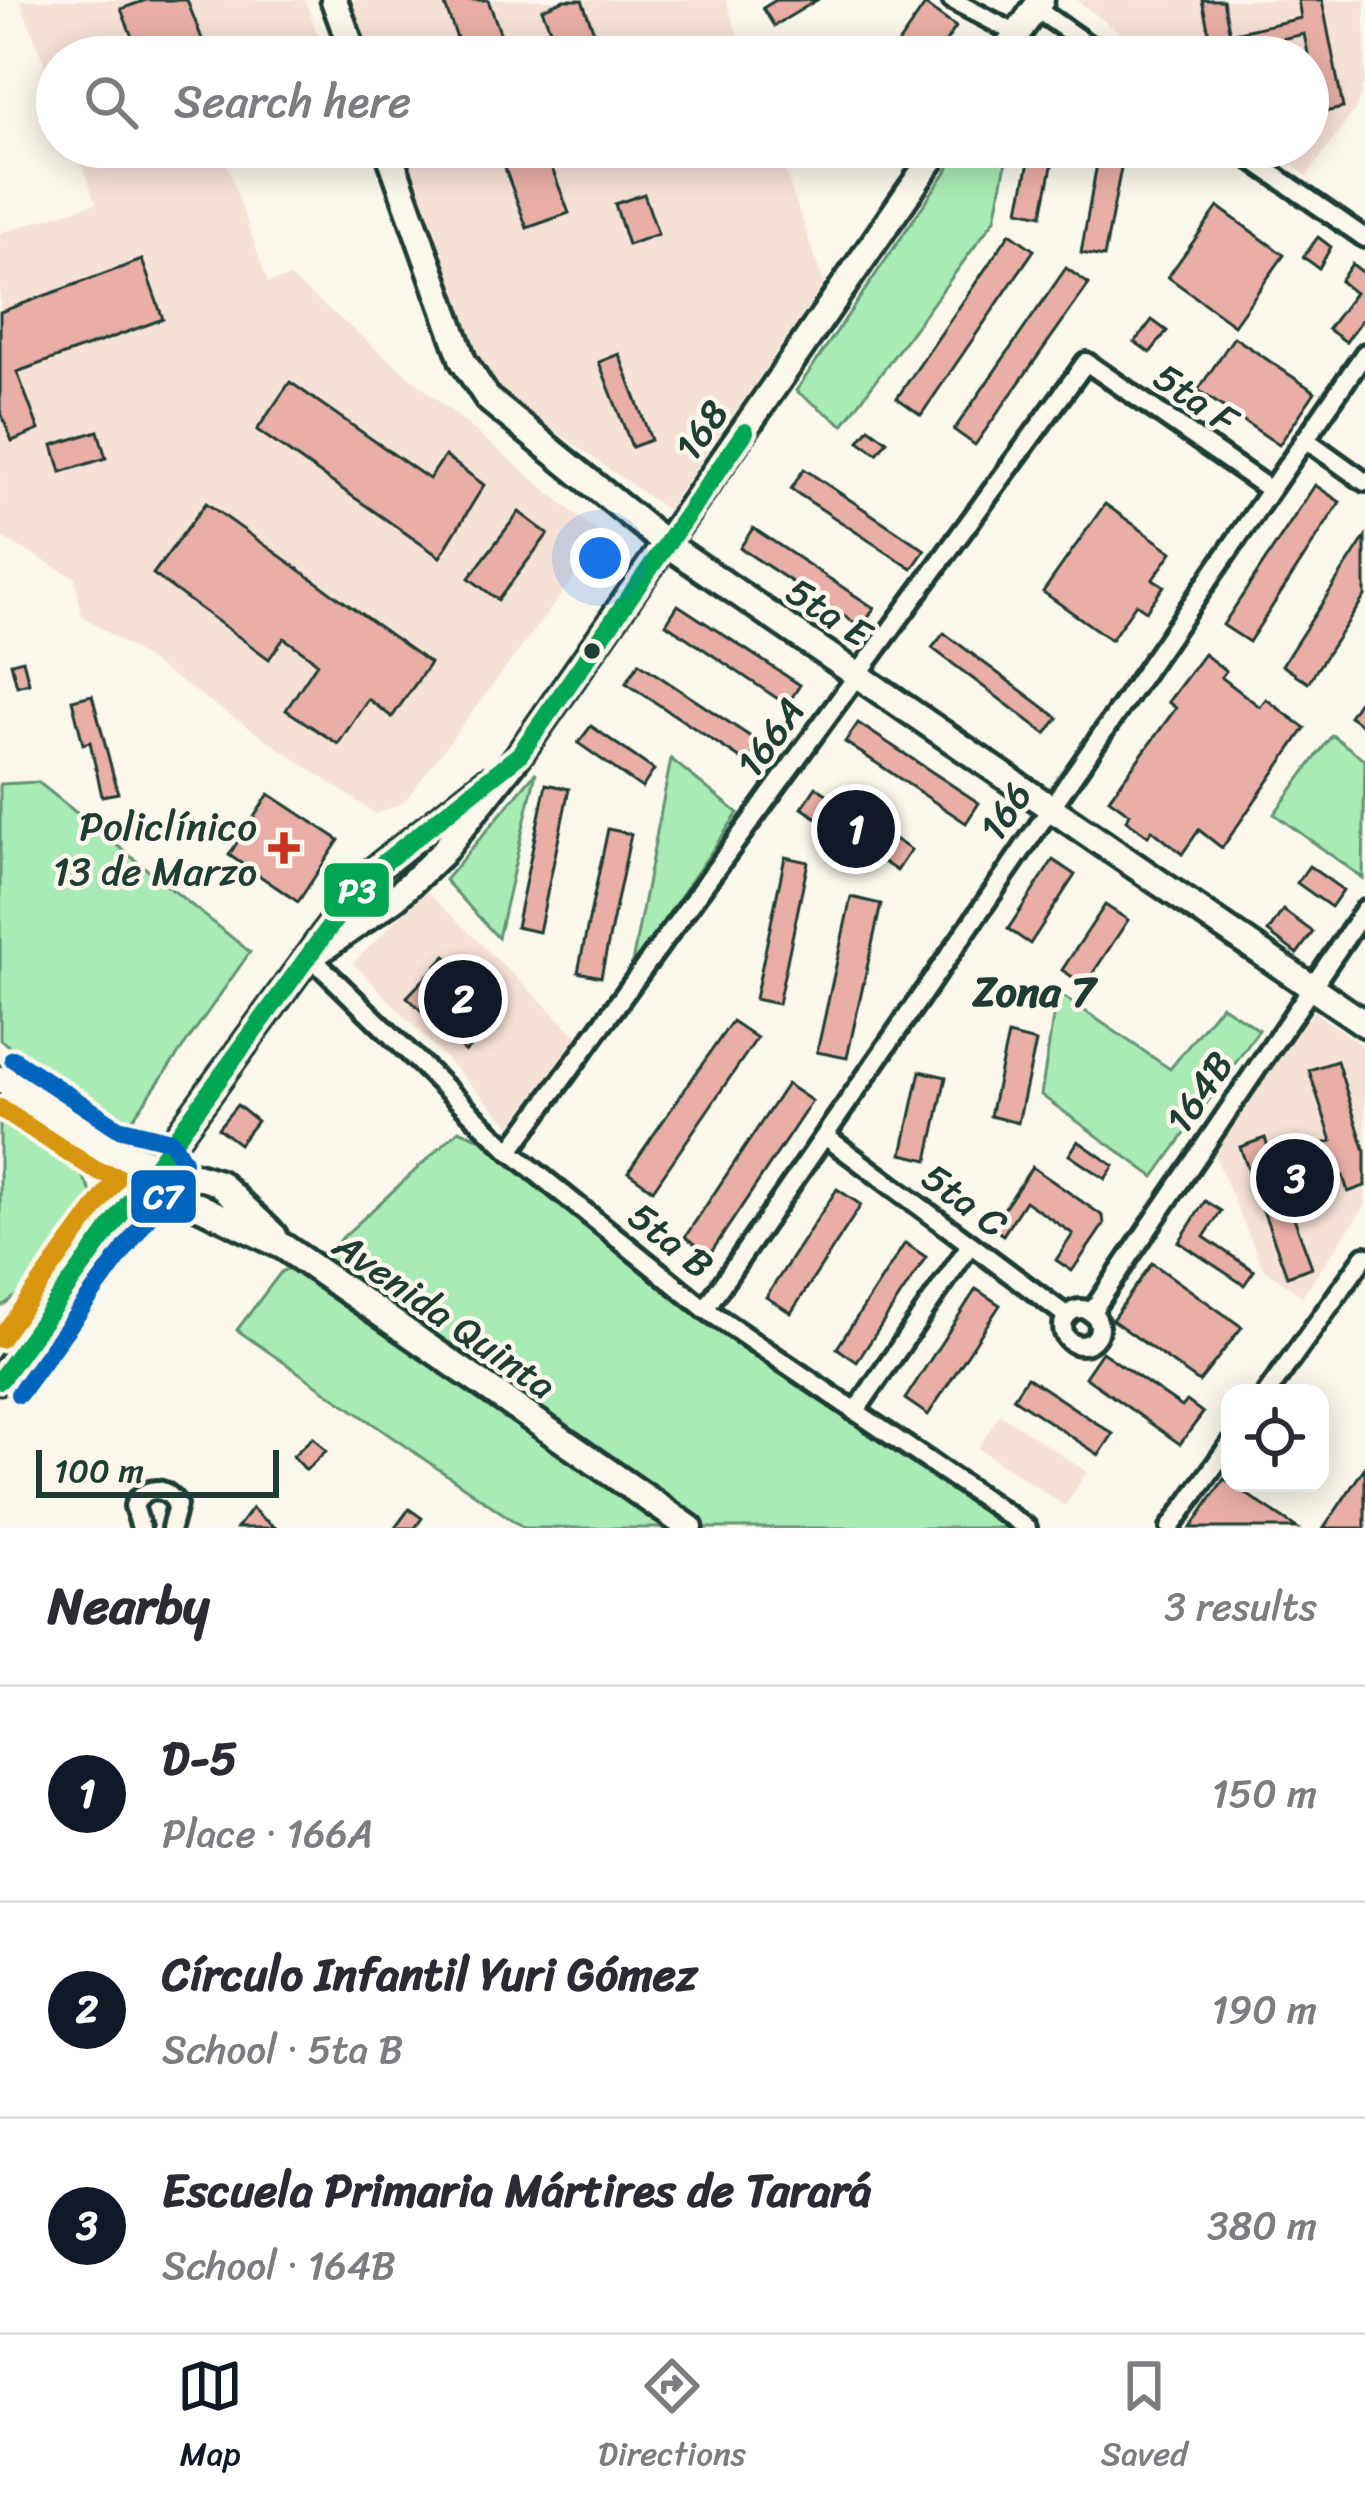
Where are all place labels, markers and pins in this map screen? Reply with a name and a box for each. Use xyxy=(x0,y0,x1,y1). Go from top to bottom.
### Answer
unlabelled marker xyxy=(581,640,603,662)
pin: 1 xyxy=(817,784,895,874)
place label: Policlínico 13 de Marzo xyxy=(53,792,257,906)
marker: Policlínico 13 de Marzo xyxy=(268,832,300,864)
pin: 2 xyxy=(424,954,502,1044)
pin: 3 xyxy=(1256,1133,1334,1223)

